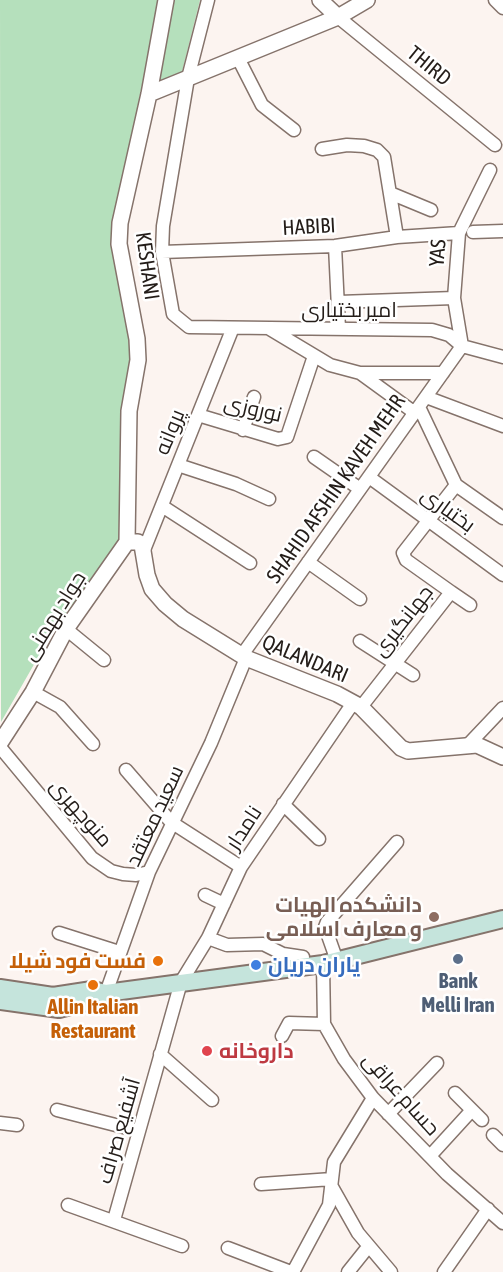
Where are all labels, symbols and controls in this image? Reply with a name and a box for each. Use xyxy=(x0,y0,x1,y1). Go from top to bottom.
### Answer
street label: THIRD xyxy=(402,41,456,91)
street label: HABIBI xyxy=(282,213,336,241)
street label: KESHANI xyxy=(130,230,164,302)
street label: YAS xyxy=(424,238,452,268)
street label: امیر بختیاری xyxy=(301,297,397,323)
street label: نوروزی xyxy=(221,390,285,428)
street label: SHAHID AFSHIN KAVEH MEHR xyxy=(261,390,411,588)
street label: پروانه xyxy=(150,406,190,458)
street label: بختیاری xyxy=(416,482,480,538)
street label: جواد بهمنی xyxy=(17,567,91,665)
street label: جهانگیری xyxy=(367,580,439,662)
street label: QALANDARI xyxy=(258,630,352,688)
street label: سعید معتقد xyxy=(121,761,189,871)
street label: منوچهری xyxy=(44,774,118,852)
street label: نامدار xyxy=(220,801,268,855)
place label: دانشکده الهیات و معارف اسلامی xyxy=(266,892,422,942)
marker: دانشکده الهیات و معارف اسلامی xyxy=(427,910,441,924)
place label: فست فود شیلا xyxy=(9,948,146,974)
place label: یاران دریان xyxy=(268,952,360,978)
marker: Bank Melli Iran xyxy=(451,952,465,966)
marker: فست فود شیلا xyxy=(151,954,165,968)
marker: یاران دریان xyxy=(249,958,263,972)
place label: Bank Melli Iran xyxy=(421,968,495,1018)
marker: Allin Italian Restaurant xyxy=(86,978,100,992)
place label: Allin Italian Restaurant xyxy=(48,994,138,1044)
place label: داروخانه xyxy=(219,1038,294,1064)
marker: داروخانه xyxy=(200,1044,214,1058)
street label: حسام عراقی xyxy=(357,1047,445,1141)
street label: آشفیع صراف xyxy=(92,1075,146,1187)

